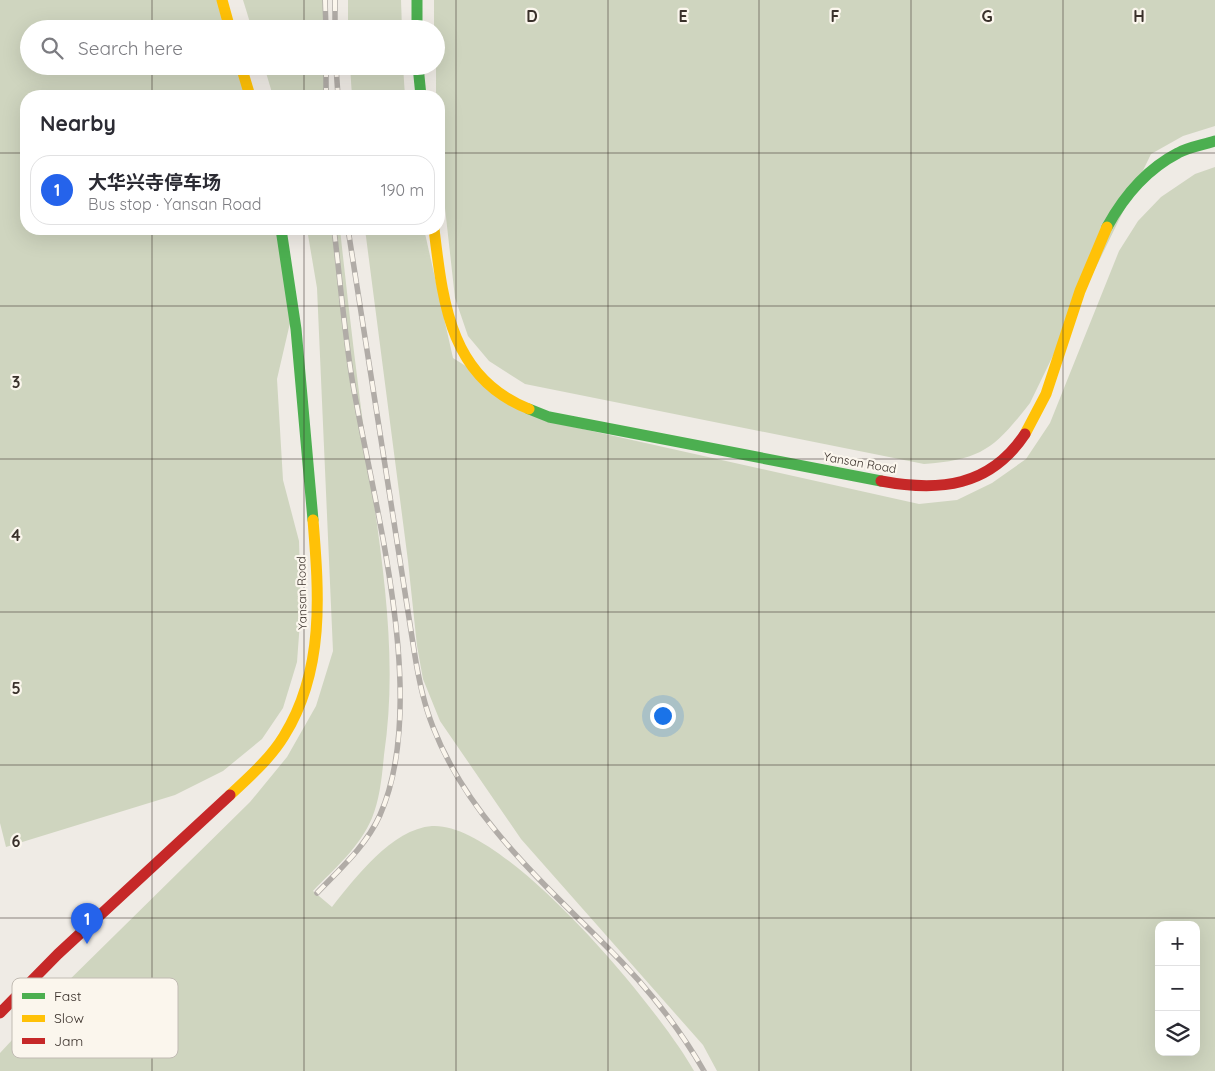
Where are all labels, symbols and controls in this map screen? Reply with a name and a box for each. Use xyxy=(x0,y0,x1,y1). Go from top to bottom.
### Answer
text: D xyxy=(526,6,538,26)
text: E xyxy=(678,6,688,26)
text: F xyxy=(831,6,840,26)
text: G xyxy=(981,6,993,26)
text: H xyxy=(1133,6,1145,26)
search box xyxy=(20,20,445,75)
icon: search xyxy=(38,34,66,62)
text: Search here xyxy=(78,36,183,60)
text: Nearby xyxy=(40,110,116,136)
text: 大华兴寺停车场 xyxy=(88,170,221,194)
text: 1 xyxy=(54,180,60,200)
text: 190 m xyxy=(381,180,424,200)
text: Bus stop · Yansan Road xyxy=(88,194,261,214)
text: 3 xyxy=(12,372,20,392)
street label: Yansan Road xyxy=(823,449,898,476)
text: 4 xyxy=(11,525,21,545)
street label: Yansan Road xyxy=(293,556,310,630)
text: 5 xyxy=(11,678,21,698)
your location xyxy=(650,703,676,729)
text: 6 xyxy=(12,831,21,851)
pin: 1 xyxy=(71,903,103,944)
map controls xyxy=(1155,921,1200,1056)
button: + xyxy=(1155,921,1200,966)
button: − xyxy=(1155,966,1200,1011)
legend xyxy=(12,978,178,1058)
text: Fast xyxy=(54,987,82,1005)
text: Slow xyxy=(54,1009,84,1027)
button: layers xyxy=(1155,1011,1200,1056)
text: Jam xyxy=(54,1032,83,1050)

